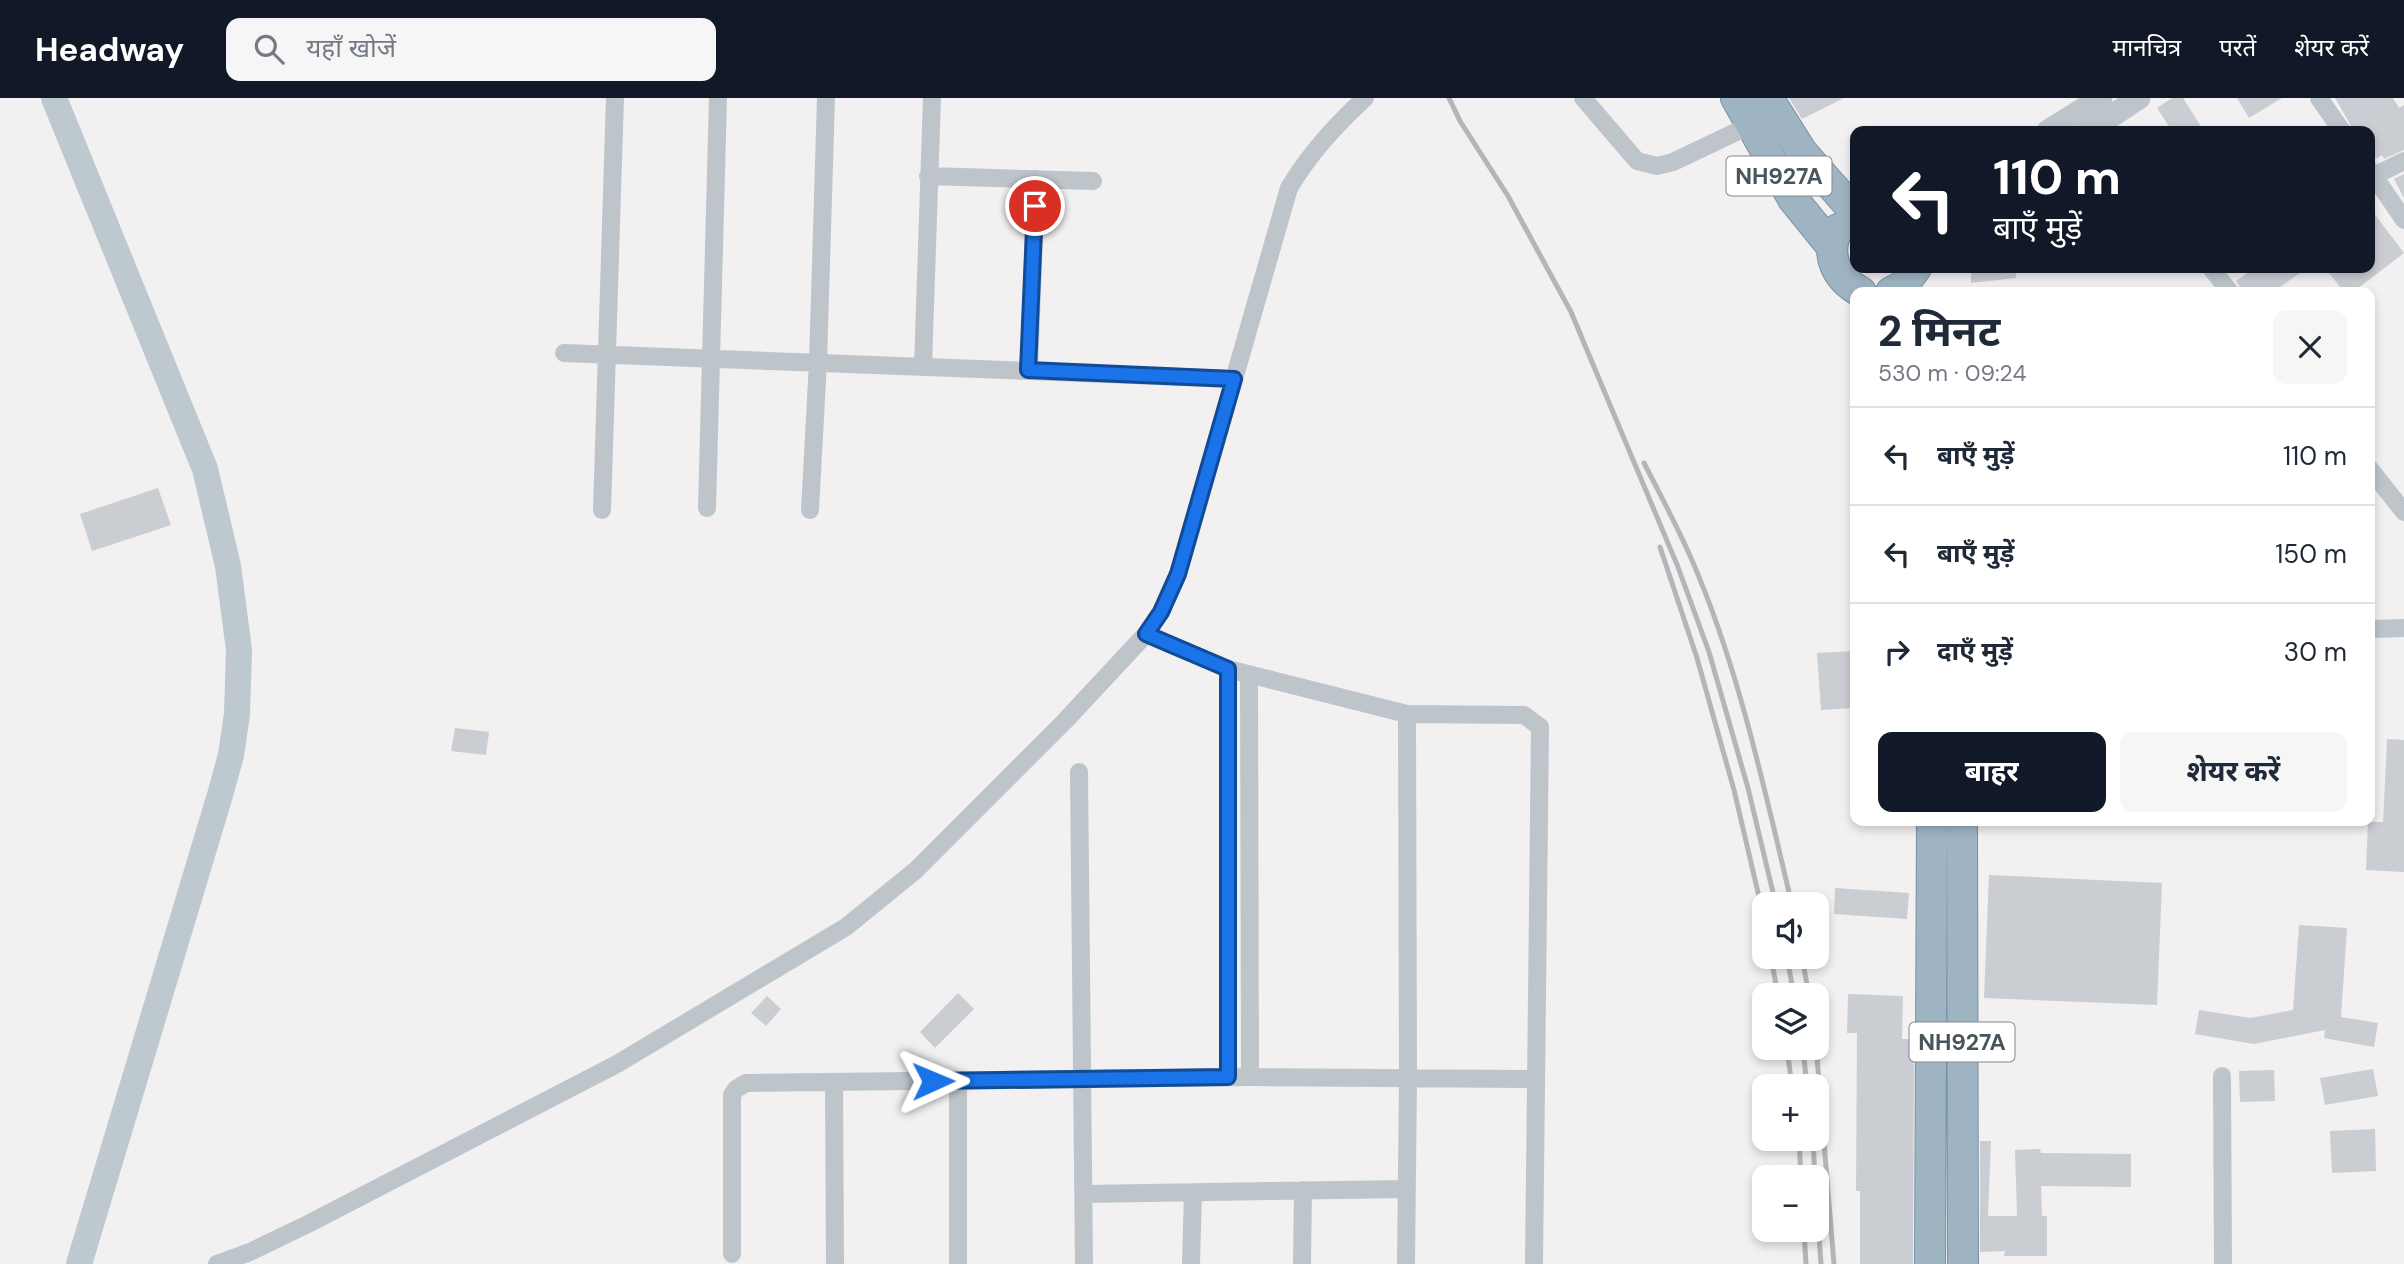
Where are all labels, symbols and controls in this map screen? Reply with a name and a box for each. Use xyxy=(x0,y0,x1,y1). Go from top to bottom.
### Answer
search box xyxy=(226,18,716,81)
text: Headway xyxy=(35,28,184,71)
icon: search xyxy=(250,30,288,68)
text: यहाँ खोजें xyxy=(306,31,396,65)
text: मानचित्र xyxy=(2113,32,2181,63)
text: परतें xyxy=(2219,32,2256,63)
text: शेयर करें xyxy=(2294,32,2369,63)
text: 110 m xyxy=(1993,145,2121,209)
icon: left xyxy=(1878,154,1969,245)
road number: NH927A xyxy=(1726,156,1831,195)
pin xyxy=(1005,176,1065,236)
icon: arrive xyxy=(1016,187,1054,225)
text: बाएँ मुड़ें xyxy=(1993,207,2082,249)
text: 2 मिनट xyxy=(1878,304,2000,359)
button: close xyxy=(2273,310,2347,384)
text: 530 m · 09:24 xyxy=(1878,358,2026,388)
icon: left xyxy=(1878,437,1916,475)
text: बाएँ मुड़ें xyxy=(1937,438,2014,472)
text: 110 m xyxy=(2283,439,2347,473)
icon: left xyxy=(1878,535,1916,573)
text: बाएँ मुड़ें xyxy=(1937,536,2014,570)
text: 150 m xyxy=(2275,537,2347,571)
icon: right xyxy=(1878,633,1916,671)
text: दाएँ मुड़ें xyxy=(1937,634,2013,668)
text: 30 m xyxy=(2284,635,2347,669)
button: बाहर xyxy=(1878,732,2106,812)
button: शेयर करें xyxy=(2120,732,2347,812)
map controls xyxy=(1752,892,1829,1242)
button: sound xyxy=(1752,892,1829,969)
button: layers xyxy=(1752,983,1829,1060)
road number: NH927A xyxy=(1910,1023,2014,1062)
position arrow xyxy=(896,1044,970,1118)
button: + xyxy=(1752,1074,1829,1151)
button: − xyxy=(1752,1165,1829,1242)

